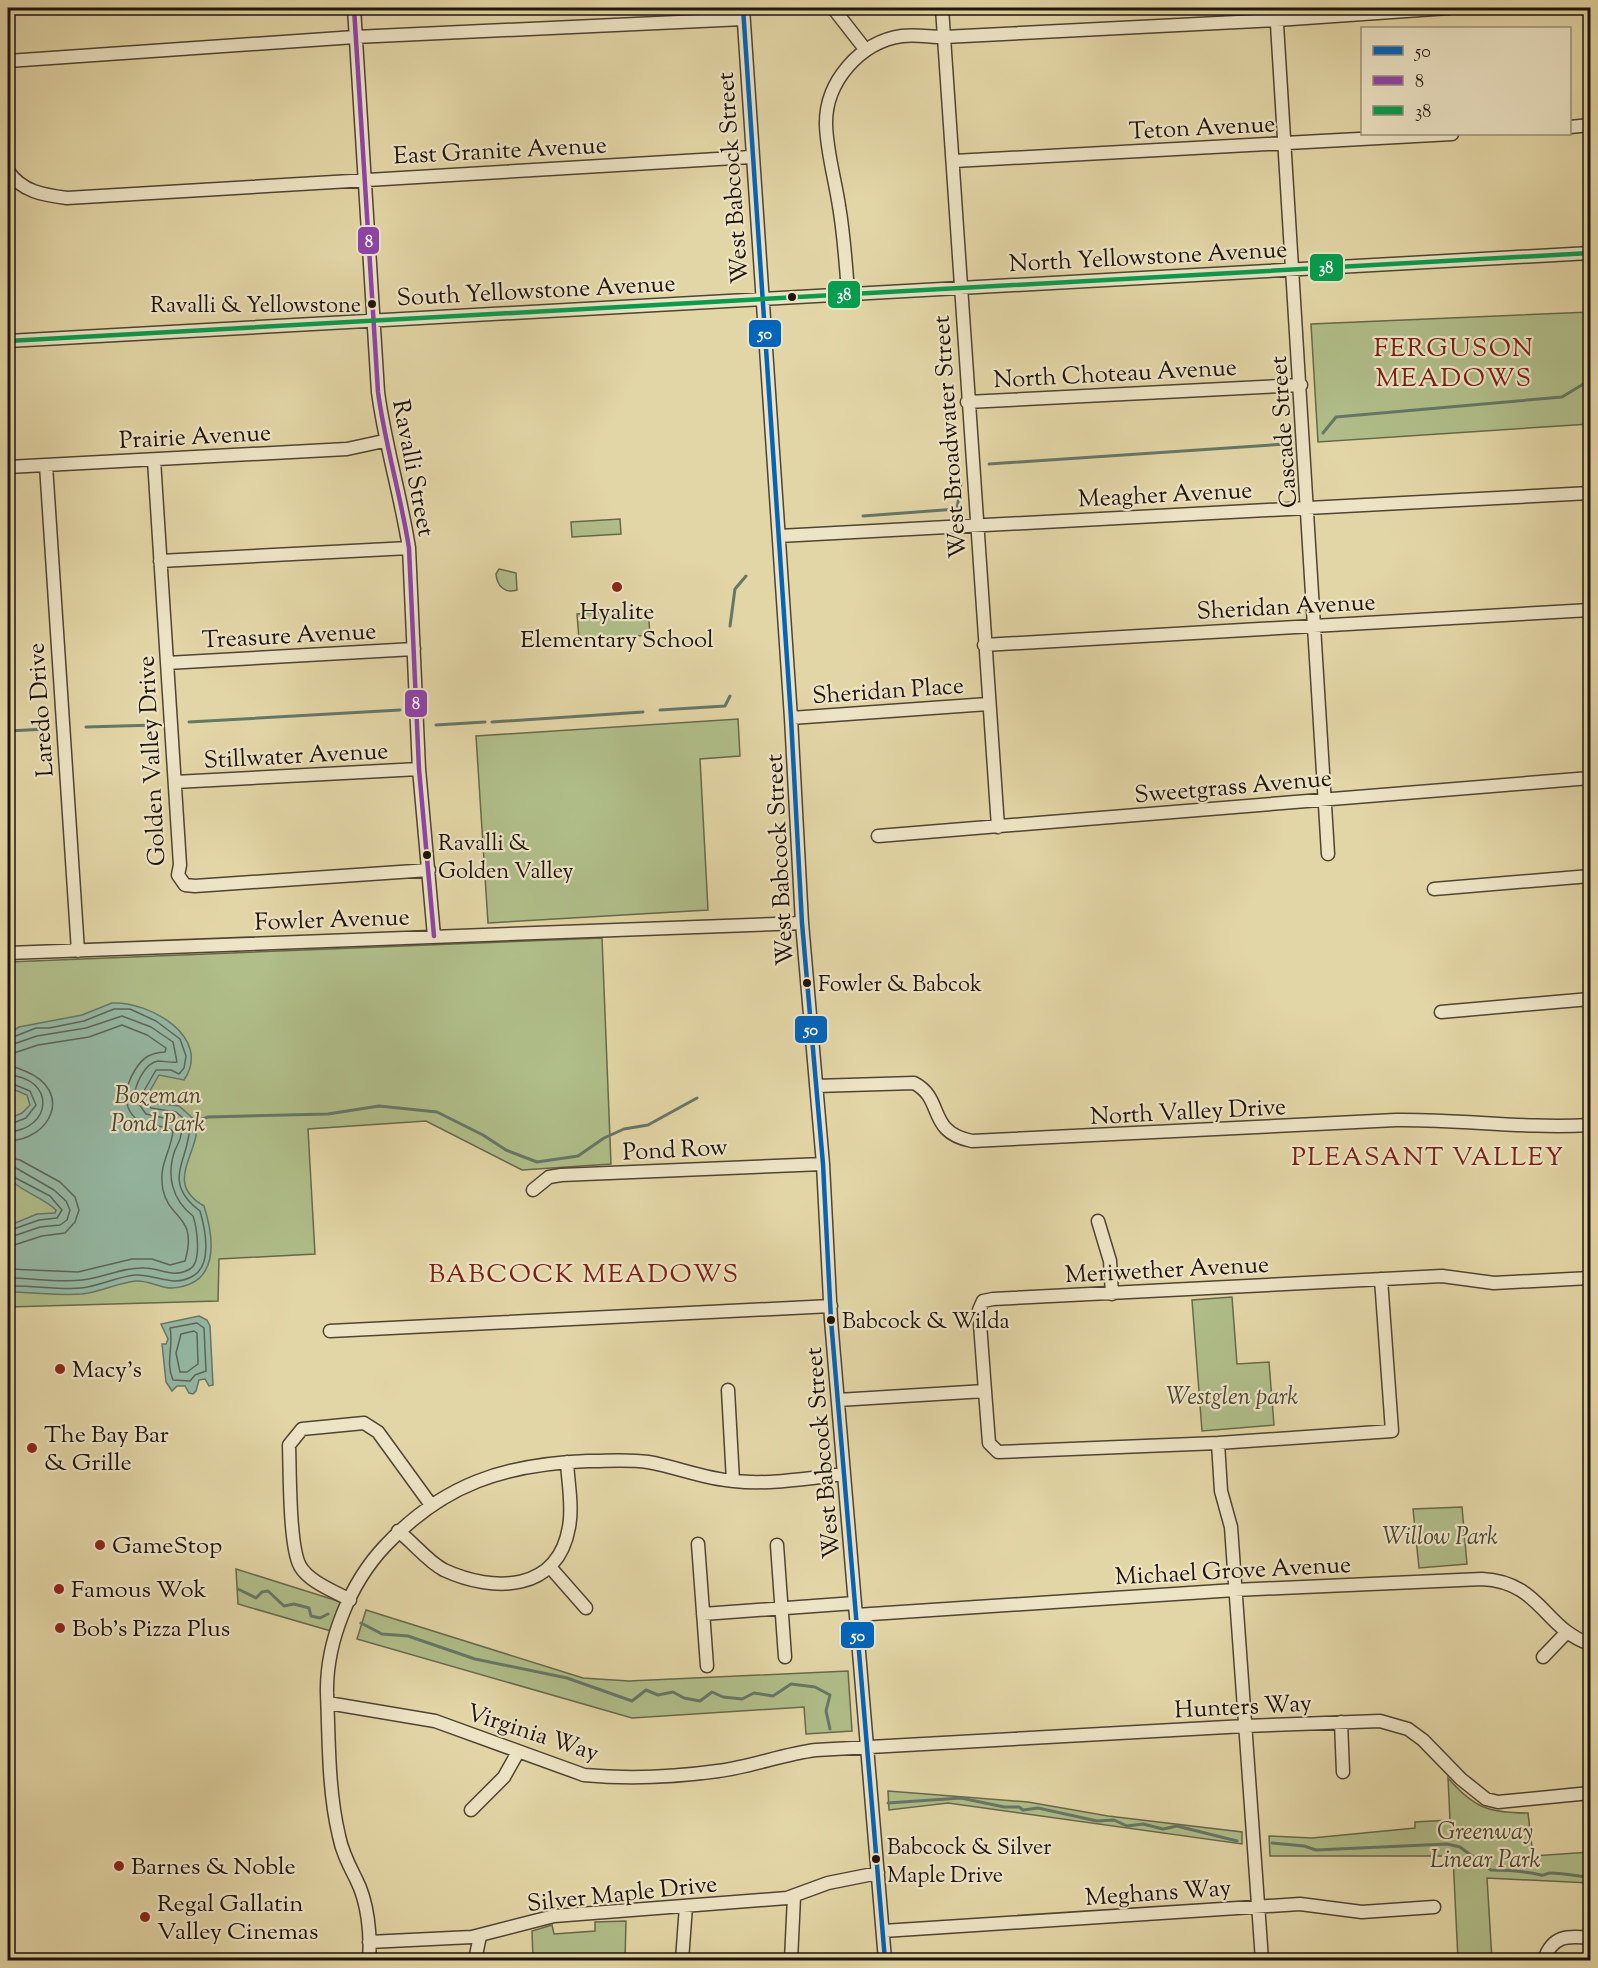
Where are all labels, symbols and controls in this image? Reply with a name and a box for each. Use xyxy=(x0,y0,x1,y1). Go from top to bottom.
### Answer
legend xyxy=(1361,27,1571,135)
text: 50 xyxy=(1414,40,1431,66)
text: 8 xyxy=(1415,70,1424,96)
street label: West Babcock Street xyxy=(710,71,758,285)
text: 38 xyxy=(1415,100,1431,126)
street label: Teton Avenue xyxy=(1128,108,1276,150)
street label: East Granite Avenue xyxy=(393,129,608,175)
line badge: 8 xyxy=(357,226,380,255)
text: 8 xyxy=(365,232,373,255)
street label: North Yellowstone Avenue xyxy=(1008,234,1288,282)
line badge: 38 xyxy=(1309,253,1344,282)
text: 38 xyxy=(1319,258,1333,281)
street label: South Yellowstone Avenue xyxy=(396,268,676,316)
line badge: 38 xyxy=(827,280,861,309)
text: 38 xyxy=(837,285,851,308)
place label: Ravalli & Yellowstone xyxy=(150,291,361,323)
unlabelled marker xyxy=(786,291,798,303)
marker: Ravalli & Yellowstone xyxy=(366,298,378,310)
street label: West Broadwater Street xyxy=(926,314,976,560)
line badge: 50 xyxy=(748,319,782,348)
text: 50 xyxy=(756,324,773,347)
district label: FERGUSON MEADOWS xyxy=(1374,331,1534,398)
street label: North Choteau Avenue xyxy=(992,352,1238,398)
street label: Cascade Street xyxy=(1263,355,1307,509)
street label: Ravalli Street xyxy=(382,397,442,540)
street label: Prairie Avenue xyxy=(118,417,272,459)
street label: Meagher Avenue xyxy=(1077,474,1253,518)
marker: Hyalite Elementary School xyxy=(610,580,624,594)
street label: Sheridan Avenue xyxy=(1196,586,1376,630)
place label: Hyalite Elementary School xyxy=(520,596,714,658)
street label: Treasure Avenue xyxy=(201,615,377,659)
street label: Laredo Drive xyxy=(20,641,64,778)
street label: Golden Valley Drive xyxy=(131,655,175,867)
street label: Sheridan Place xyxy=(811,670,965,714)
line badge: 8 xyxy=(404,689,428,718)
text: 8 xyxy=(412,694,420,717)
street label: Stillwater Avenue xyxy=(203,735,389,779)
street label: West Babcock Street xyxy=(758,753,804,967)
street label: Sweetgrass Avenue xyxy=(1133,762,1333,814)
place label: Ravalli & Golden Valley xyxy=(438,829,574,889)
marker: Ravalli & Golden Valley xyxy=(421,849,433,861)
street label: Fowler Avenue xyxy=(254,901,410,941)
place label: Fowler & Babcok xyxy=(818,970,982,1002)
marker: Fowler & Babcok xyxy=(801,977,813,989)
line badge: 50 xyxy=(794,1015,828,1044)
text: 50 xyxy=(802,1020,819,1043)
park label: Bozeman Pond Park xyxy=(111,1080,205,1142)
street label: North Valley Drive xyxy=(1089,1091,1287,1135)
street label: Pond Row xyxy=(622,1131,729,1171)
district label: PLEASANT VALLEY xyxy=(1291,1140,1565,1177)
street label: Meriwether Avenue xyxy=(1064,1249,1270,1293)
district label: BABCOCK MEADOWS xyxy=(429,1257,739,1294)
place label: Babcock & Wilda xyxy=(842,1307,1010,1339)
marker: Babcock & Wilda xyxy=(825,1314,837,1326)
street label: West Babcock Street xyxy=(798,1346,850,1560)
place label: Macy's xyxy=(72,1354,142,1388)
marker: Macy's xyxy=(53,1362,67,1376)
park label: Westglen park xyxy=(1166,1381,1298,1415)
place label: The Bay Bar & Grille xyxy=(44,1419,169,1481)
marker: The Bay Bar & Grille xyxy=(25,1441,39,1455)
park label: Willow Park xyxy=(1382,1521,1498,1555)
place label: GameStop xyxy=(112,1530,222,1564)
marker: GameStop xyxy=(93,1538,107,1552)
street label: Michael Grove Avenue xyxy=(1114,1549,1352,1595)
place label: Famous Wok xyxy=(71,1574,207,1608)
marker: Famous Wok xyxy=(52,1582,66,1596)
place label: Bob's Pizza Plus xyxy=(72,1613,230,1647)
marker: Bob's Pizza Plus xyxy=(53,1621,67,1635)
line badge: 50 xyxy=(840,1621,875,1649)
text: 50 xyxy=(849,1626,866,1649)
street label: Hunters Way xyxy=(1173,1687,1313,1729)
street label: Virginia Way xyxy=(462,1697,603,1771)
park label: Greenway Linear Park xyxy=(1430,1816,1540,1878)
place label: Babcock & Silver Maple Drive xyxy=(887,1833,1051,1893)
place label: Barnes & Noble xyxy=(131,1851,296,1885)
marker: Babcock & Silver Maple Drive xyxy=(870,1853,882,1865)
marker: Barnes & Noble xyxy=(112,1859,126,1873)
street label: Silver Maple Drive xyxy=(525,1868,719,1922)
street label: Meghans Way xyxy=(1084,1872,1232,1916)
place label: Regal Gallatin Valley Cinemas xyxy=(157,1888,318,1950)
marker: Regal Gallatin Valley Cinemas xyxy=(138,1910,152,1924)

